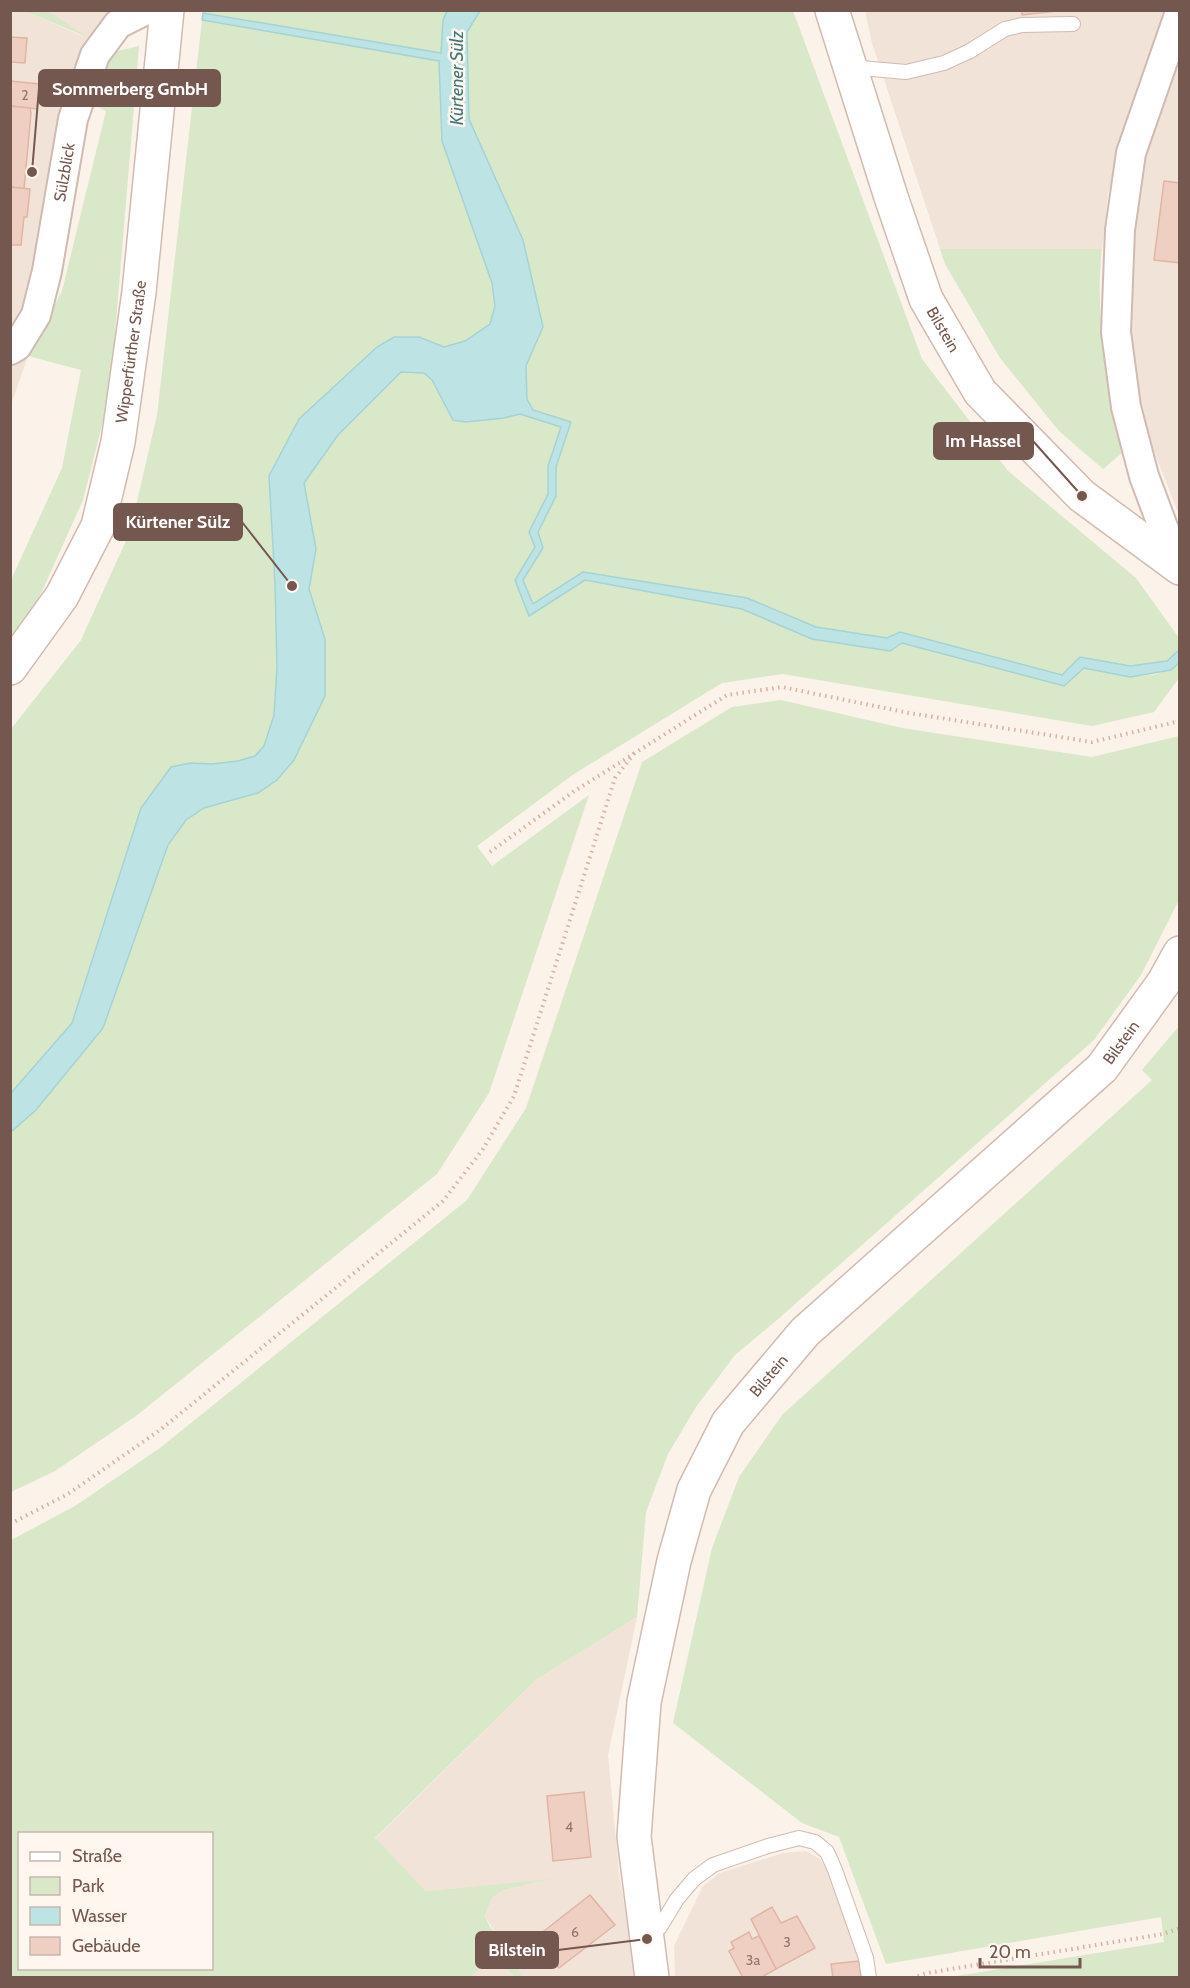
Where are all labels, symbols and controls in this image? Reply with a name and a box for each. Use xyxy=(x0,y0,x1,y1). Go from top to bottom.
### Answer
water label: Kürtener Sülz xyxy=(446,30,468,125)
callout: Sommerberg GmbH xyxy=(39,70,220,106)
text: Sommerberg GmbH xyxy=(52,78,208,100)
house number: 2 xyxy=(21,86,29,104)
street label: Sülzblick xyxy=(50,141,79,203)
street label: Wipperfürther Straße xyxy=(112,280,150,424)
street label: Bilstein xyxy=(923,304,964,356)
callout: Im Hassel xyxy=(934,423,1033,459)
text: Im Hassel xyxy=(945,430,1021,452)
callout: Kürtener Sülz xyxy=(114,504,242,540)
text: Kürtener Sülz xyxy=(126,511,231,533)
street label: Bilstein xyxy=(1099,1017,1143,1068)
street label: Bilstein xyxy=(746,1351,792,1401)
house number: 4 xyxy=(565,1818,573,1836)
legend xyxy=(18,1832,213,1970)
text: Straße xyxy=(72,1845,122,1867)
text: Park xyxy=(72,1875,105,1897)
text: Wasser xyxy=(72,1905,127,1927)
house number: 6 xyxy=(571,1923,579,1941)
scale bar xyxy=(980,1931,1080,1969)
callout: Bilstein xyxy=(476,1932,558,1968)
house number: 3 xyxy=(783,1933,791,1951)
text: Gebäude xyxy=(72,1935,141,1957)
text: Bilstein xyxy=(488,1939,546,1961)
text: 20 m xyxy=(989,1941,1031,1963)
house number: 3a xyxy=(746,1951,760,1969)

